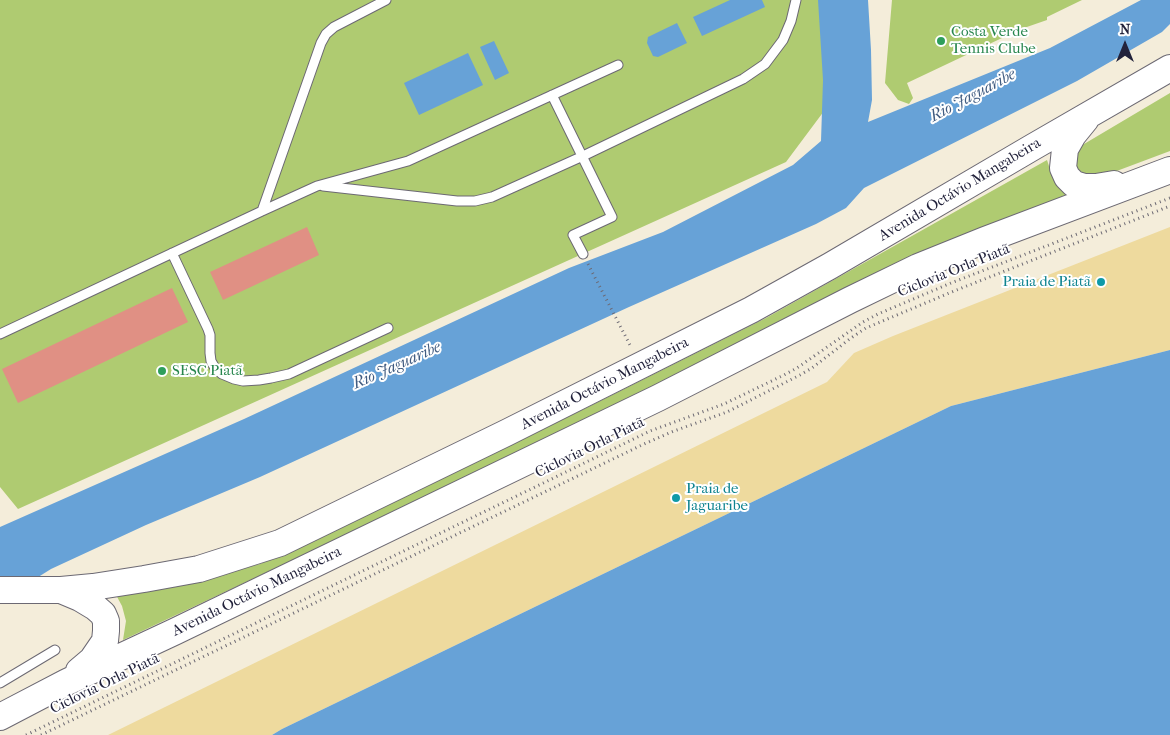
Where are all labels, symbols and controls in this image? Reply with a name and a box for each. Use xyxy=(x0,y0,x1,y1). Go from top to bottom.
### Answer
north arrow xyxy=(1100,20,1150,70)
text: N xyxy=(1120,21,1130,38)
place label: Costa Verde Tennis Clube xyxy=(951,23,1036,58)
marker: Costa Verde Tennis Clube xyxy=(935,35,947,47)
water label: Rio Jaguaribe xyxy=(927,65,1019,127)
street label: Avenida Octávio Mangabeira xyxy=(876,134,1044,246)
street label: Ciclovia Orla Piatã xyxy=(895,240,1013,302)
place label: Praia de Piatã xyxy=(1003,273,1091,291)
marker: Praia de Piatã xyxy=(1095,276,1107,288)
street label: Avenida Octávio Mangabeira xyxy=(518,334,692,434)
water label: Rio Jaguaribe xyxy=(350,338,444,394)
place label: SESC Piatã xyxy=(172,362,243,380)
marker: SESC Piatã xyxy=(156,365,168,377)
street label: Ciclovia Orla Piatã xyxy=(532,414,648,482)
place label: Praia de Jaguaribe xyxy=(686,480,748,515)
marker: Praia de Jaguaribe xyxy=(670,492,682,504)
street label: Avenida Octávio Mangabeira xyxy=(170,543,344,641)
street label: Ciclovia Orla Piatã xyxy=(47,650,163,718)

